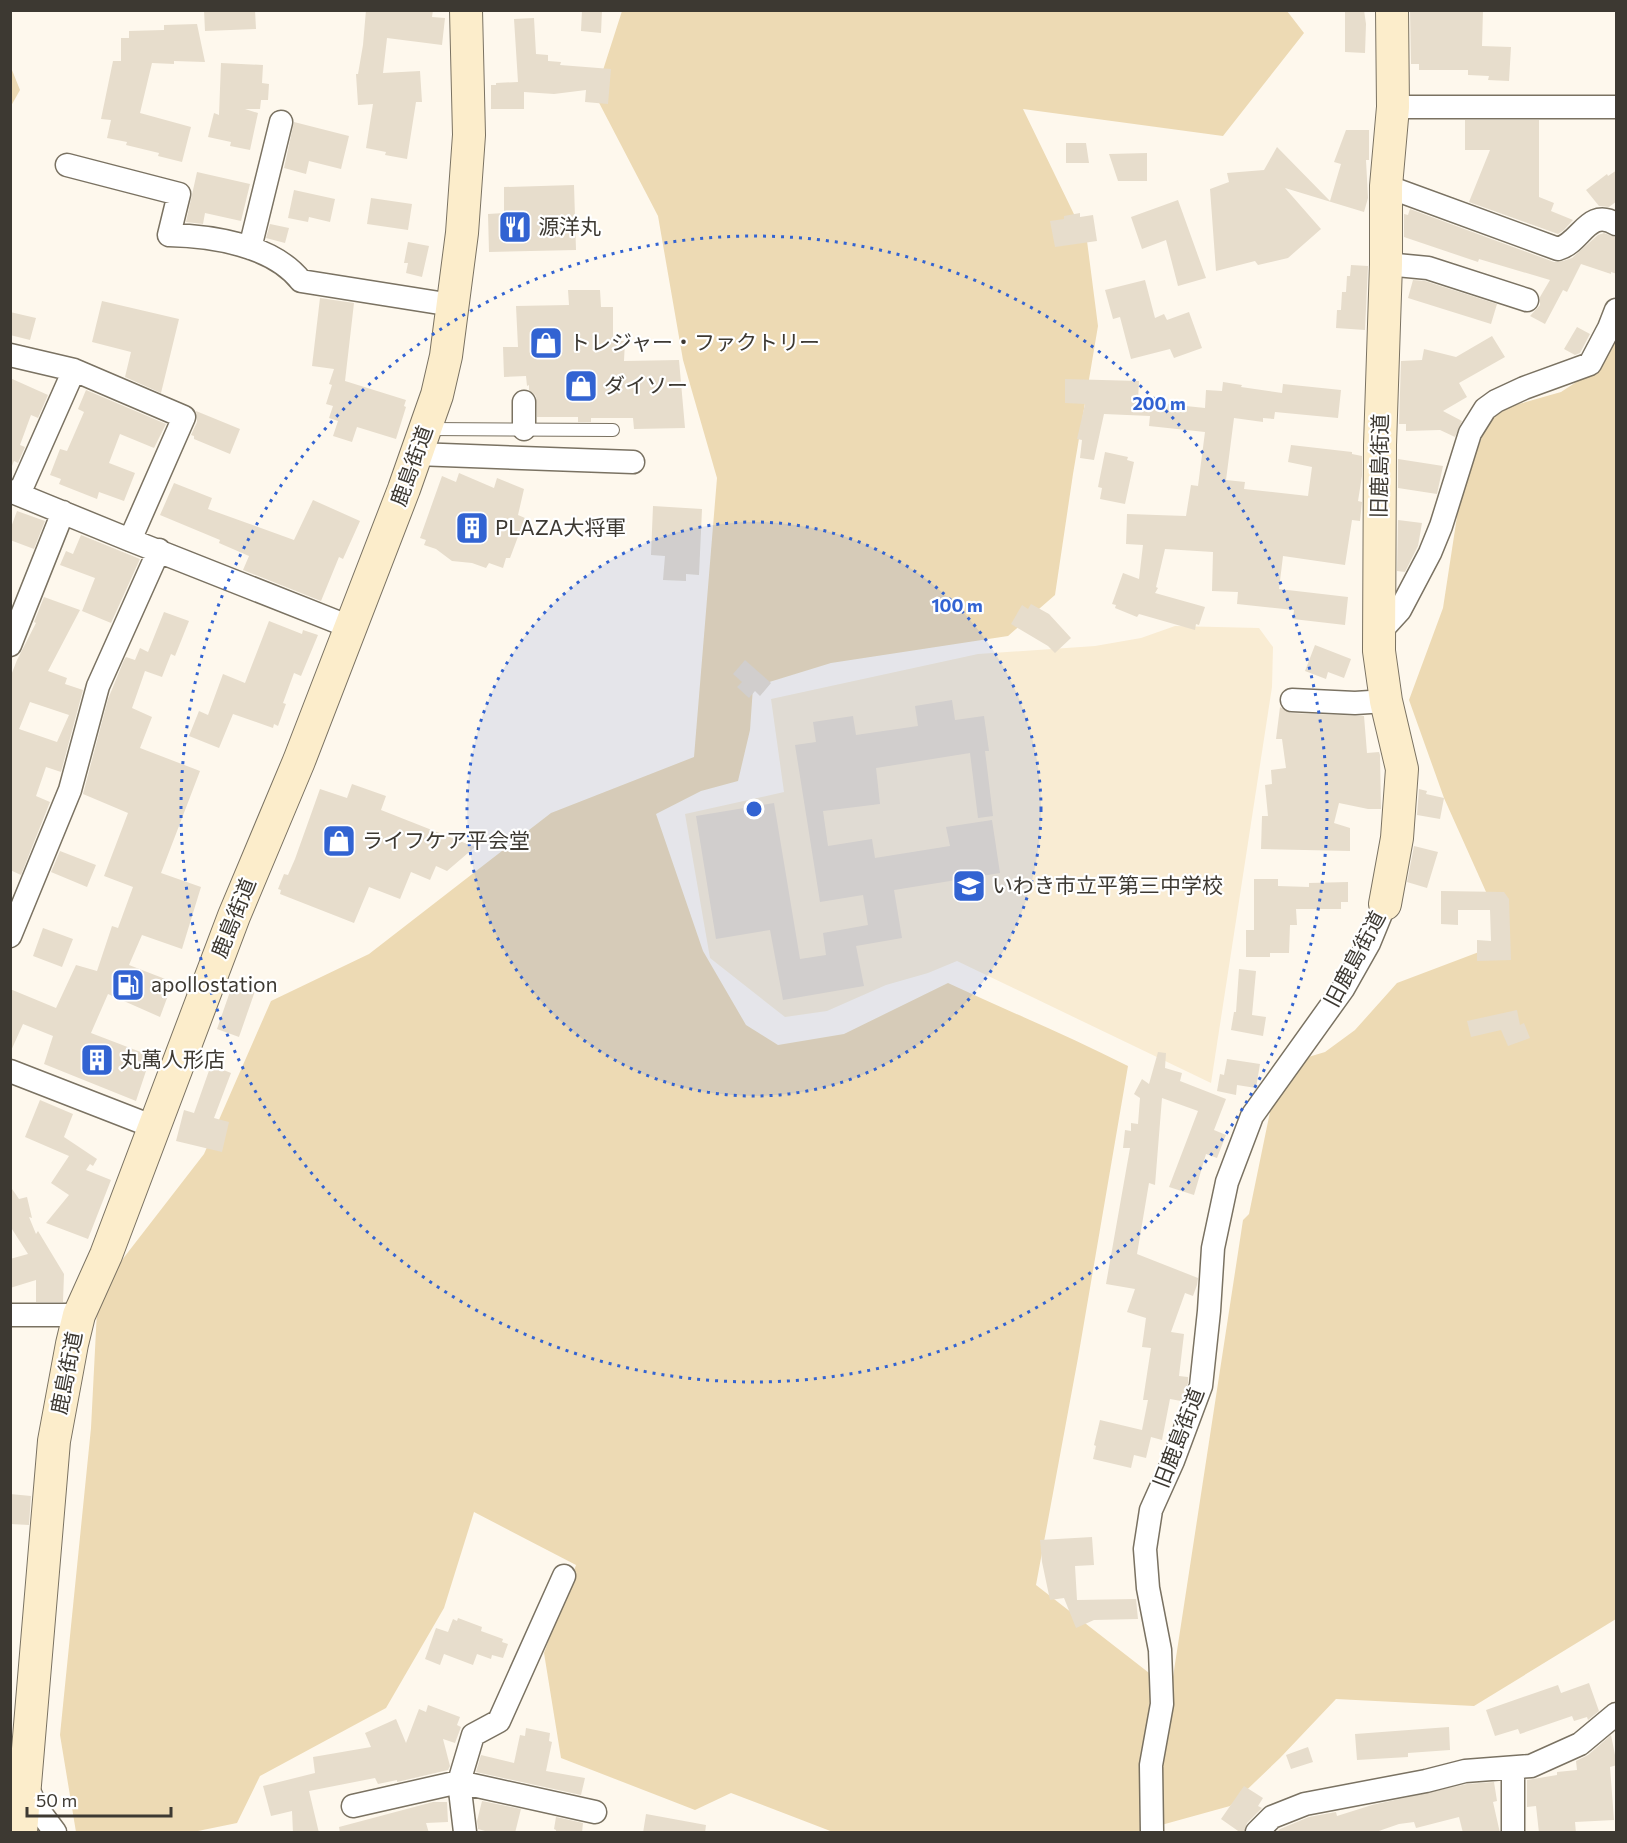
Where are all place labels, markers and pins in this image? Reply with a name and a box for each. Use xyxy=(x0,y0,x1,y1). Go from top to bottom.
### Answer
restaurant icon: 源洋丸 xyxy=(497,209,533,245)
place label: 源洋丸 xyxy=(538,213,601,238)
shop icon: トレジャー・ファクトリー xyxy=(528,325,564,361)
place label: トレジャー・ファクトリー xyxy=(569,329,820,354)
shop icon: ダイソー xyxy=(563,368,599,404)
place label: ダイソー xyxy=(604,372,688,397)
building icon: PLAZA大将軍 xyxy=(454,510,490,546)
place label: PLAZA大将軍 xyxy=(495,514,626,539)
centre of rings xyxy=(744,799,764,819)
shop icon: ライフケア平会堂 xyxy=(321,823,357,859)
place label: ライフケア平会堂 xyxy=(362,827,530,852)
school or university icon: いわき市立平第三中学校 xyxy=(951,868,987,904)
place label: いわき市立平第三中学校 xyxy=(992,872,1223,897)
fuel station icon: apollostation xyxy=(110,967,146,1003)
place label: apollostation xyxy=(151,971,278,996)
building icon: 丸萬人形店 xyxy=(79,1042,115,1078)
place label: 丸萬人形店 xyxy=(120,1046,225,1071)

